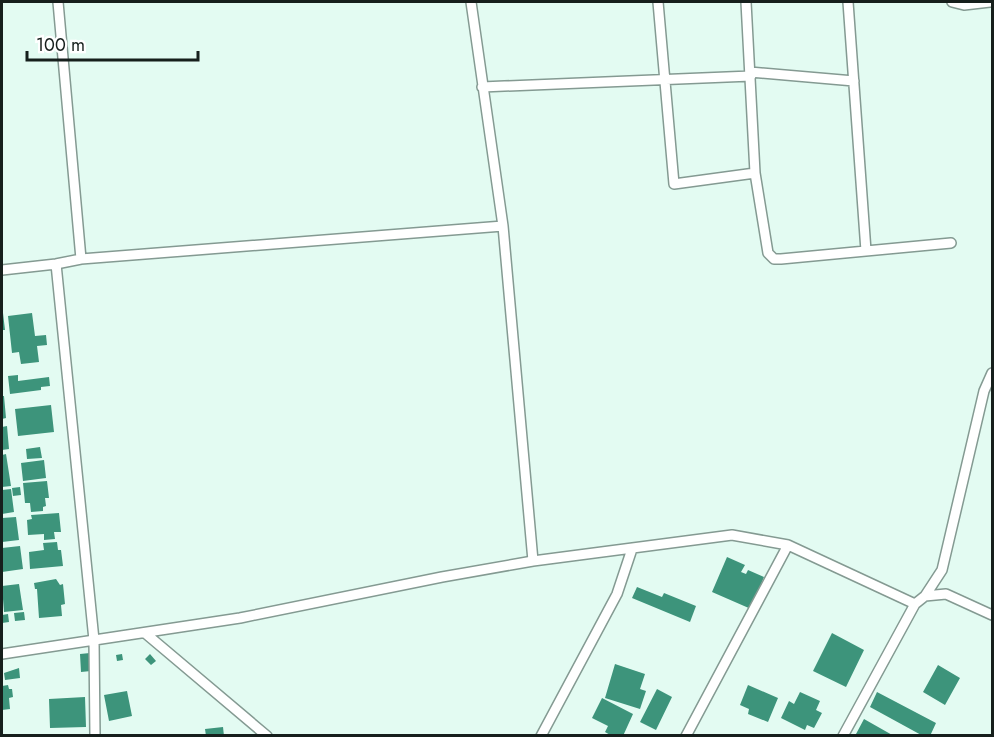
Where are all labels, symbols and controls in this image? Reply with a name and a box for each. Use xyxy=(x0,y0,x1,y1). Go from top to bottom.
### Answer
scale bar xyxy=(27,24,198,62)
text: 100 m xyxy=(36,32,85,58)

